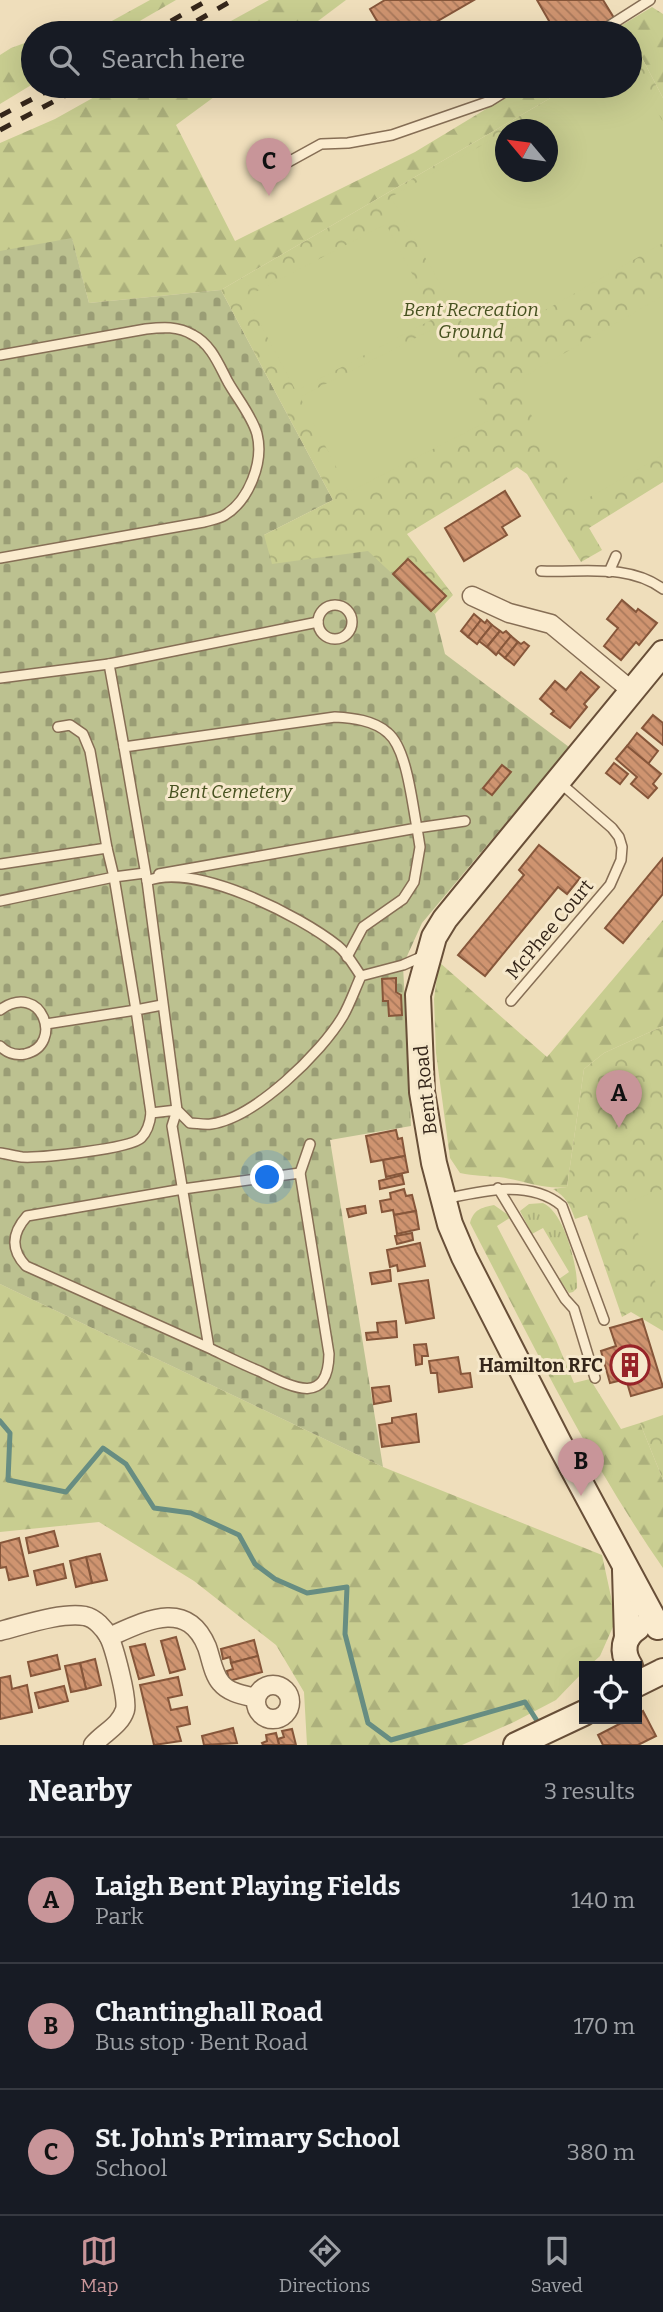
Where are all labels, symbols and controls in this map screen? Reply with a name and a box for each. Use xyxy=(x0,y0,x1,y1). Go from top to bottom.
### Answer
search box xyxy=(21,21,642,98)
icon: search xyxy=(45,41,83,79)
text: Search here xyxy=(101,44,245,75)
north arrow xyxy=(495,119,558,182)
pin: C xyxy=(246,138,292,196)
park label: Bent Recreation Ground xyxy=(403,298,539,343)
park label: Bent Cemetery xyxy=(168,780,294,803)
street label: McPhee Court xyxy=(501,875,598,984)
street label: Bent Road xyxy=(409,1044,442,1136)
pin: A xyxy=(596,1070,642,1128)
your location xyxy=(250,1160,284,1194)
building icon: Hamilton RFC xyxy=(609,1344,651,1386)
place label: Hamilton RFC xyxy=(479,1354,603,1377)
pin: B xyxy=(558,1438,604,1496)
map controls xyxy=(579,1661,642,1724)
button: locate xyxy=(579,1661,642,1724)
text: Nearby xyxy=(28,1773,132,1809)
text: 3 results xyxy=(544,1777,635,1805)
text: Laigh Bent Playing Fields xyxy=(95,1871,401,1902)
text: A xyxy=(43,1886,59,1914)
text: 140 m xyxy=(571,1886,635,1914)
text: Park xyxy=(95,1902,144,1930)
text: Chantinghall Road xyxy=(95,1997,323,2028)
text: B xyxy=(44,2012,58,2040)
text: 170 m xyxy=(573,2012,635,2040)
text: Bus stop · Bent Road xyxy=(95,2028,308,2056)
text: St. John's Primary School xyxy=(95,2123,400,2154)
text: C xyxy=(44,2138,58,2166)
text: 380 m xyxy=(567,2138,635,2166)
text: School xyxy=(95,2154,167,2182)
tab: Map xyxy=(80,2232,119,2297)
tab: Directions xyxy=(279,2232,370,2297)
tab: Saved xyxy=(531,2232,583,2297)

